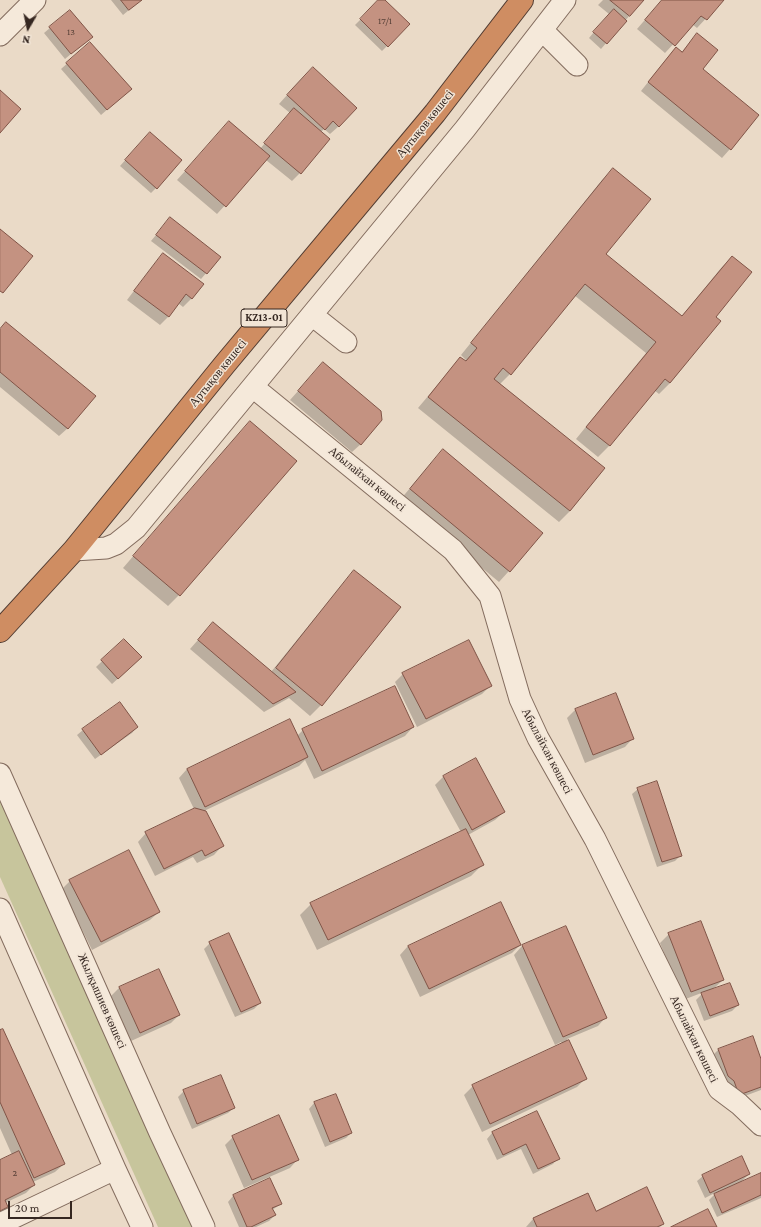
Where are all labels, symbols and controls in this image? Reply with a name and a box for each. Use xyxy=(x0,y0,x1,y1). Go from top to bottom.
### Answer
north arrow xyxy=(8,8,48,48)
house number: 17/1 xyxy=(378,15,392,27)
house number: 13 xyxy=(67,26,75,38)
text: N xyxy=(21,33,31,46)
street label: Артықов көшесі xyxy=(393,87,457,161)
road number: KZ13-01 xyxy=(241,309,287,327)
street label: Артықов көшесі xyxy=(186,336,250,410)
street label: Абылайхан көшесі xyxy=(325,443,409,515)
street label: Абылайхан көшесі xyxy=(518,706,576,796)
street label: Жылқышиев көшесі xyxy=(74,951,130,1051)
street label: Абылайхан көшесі xyxy=(667,993,721,1085)
house number: 2 xyxy=(13,1167,17,1179)
scale bar xyxy=(10,1193,74,1219)
text: 20 m xyxy=(15,1201,39,1215)

